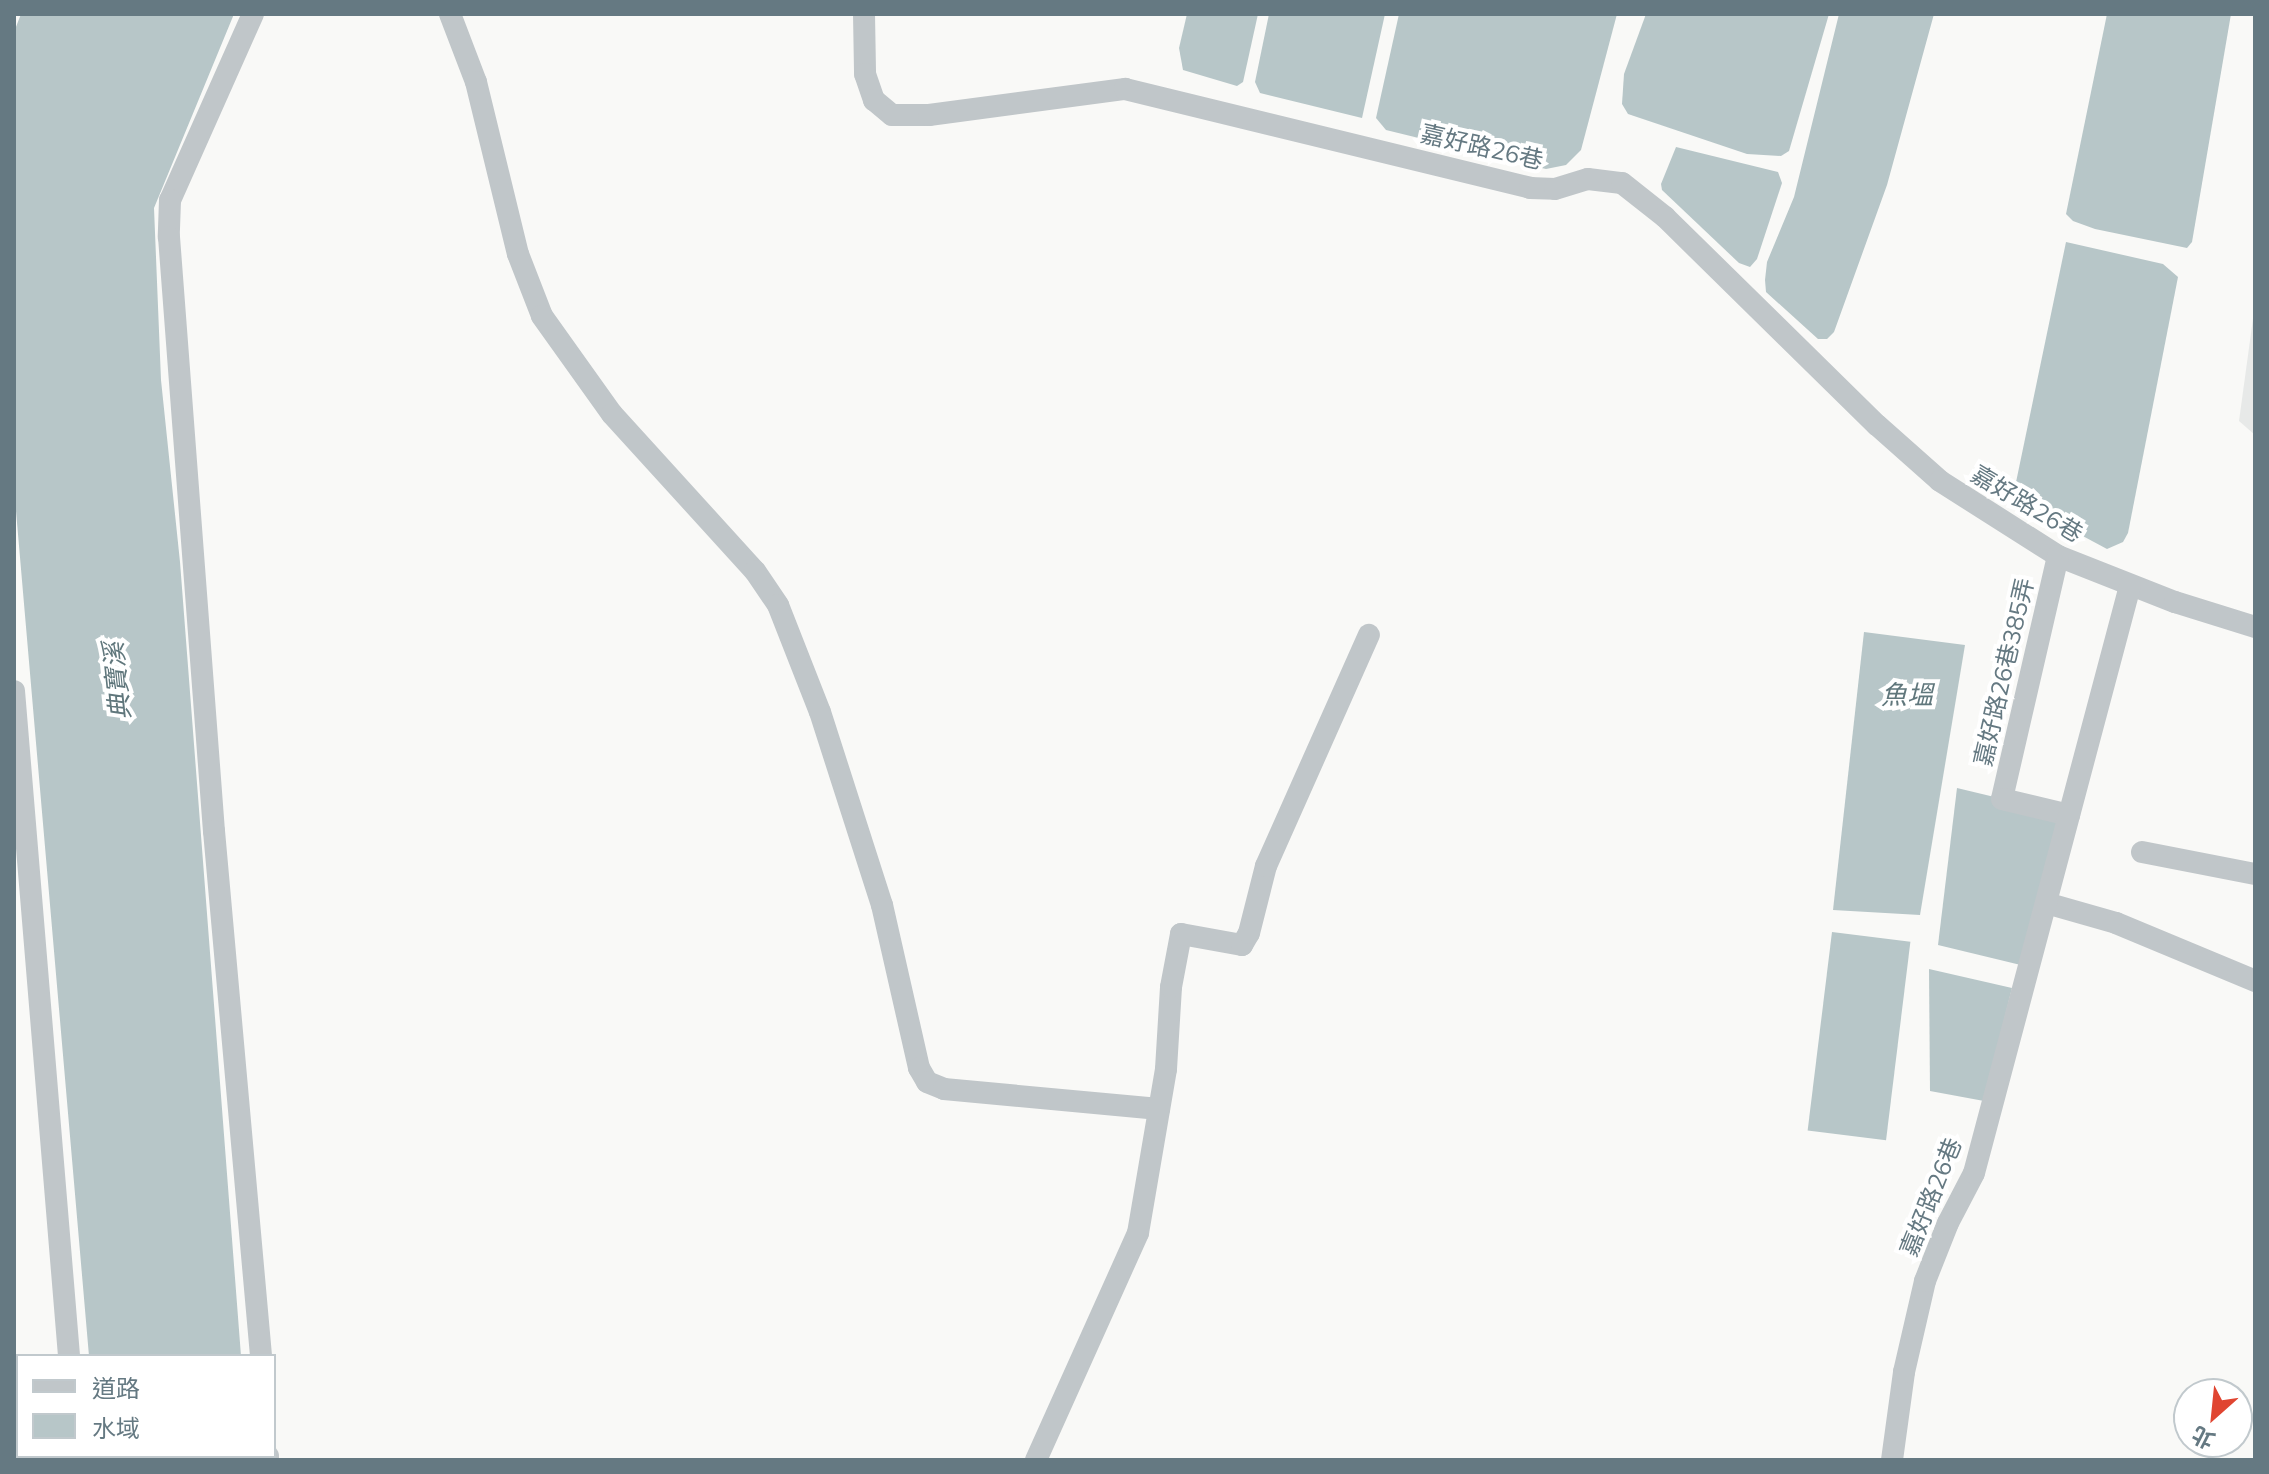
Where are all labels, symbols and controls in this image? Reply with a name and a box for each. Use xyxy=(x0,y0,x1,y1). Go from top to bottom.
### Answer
street label: 嘉好路26巷 xyxy=(1418,119,1546,175)
street label: 嘉好路26巷 xyxy=(1966,460,2088,548)
street label: 嘉好路26巷385弄 xyxy=(1968,575,2040,769)
water label: 典寶溪 xyxy=(97,641,137,721)
water label: 魚塭 xyxy=(1881,679,1933,711)
street label: 嘉好路26巷 xyxy=(1894,1134,1968,1260)
legend xyxy=(16,1354,276,1458)
text: 道路 xyxy=(92,1373,140,1403)
north arrow xyxy=(2173,1378,2253,1458)
text: 水域 xyxy=(92,1413,140,1443)
text: 北 xyxy=(2187,1420,2219,1455)

